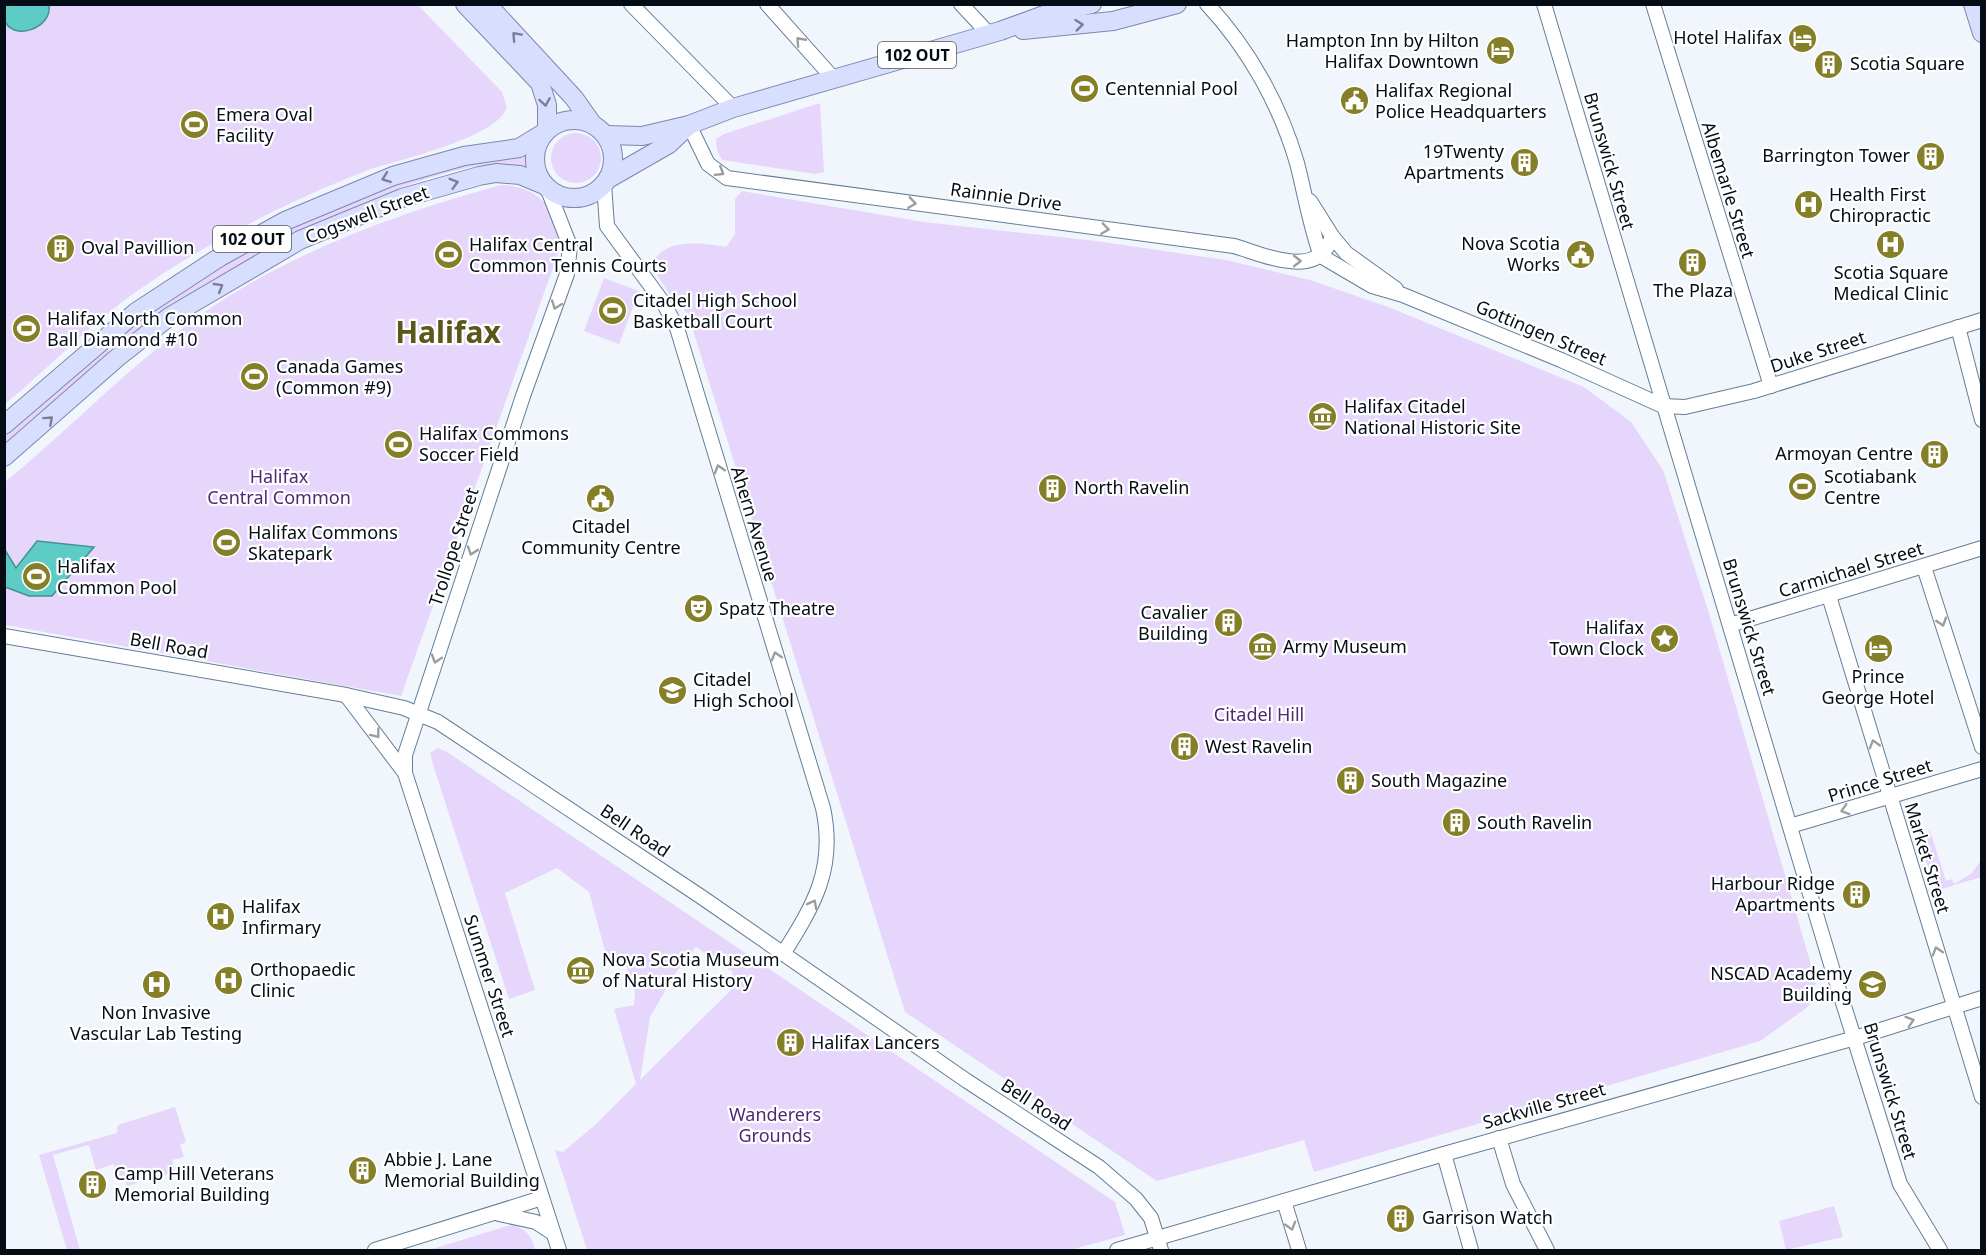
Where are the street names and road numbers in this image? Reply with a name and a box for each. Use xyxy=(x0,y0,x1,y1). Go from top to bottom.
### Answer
road number: 102 OUT xyxy=(878,42,956,68)
street label: Brunswick Street xyxy=(1579,89,1641,233)
street label: Albemarle Street xyxy=(1697,119,1761,261)
street label: Rainnie Drive xyxy=(949,176,1063,216)
street label: Cogswell Street xyxy=(301,179,432,249)
road number: 102 OUT xyxy=(213,226,291,252)
street label: Gottingen Street xyxy=(1472,294,1611,371)
street label: Duke Street xyxy=(1767,324,1869,378)
street label: Ahern Avenue xyxy=(726,463,784,584)
street label: Trollope Street xyxy=(423,484,484,609)
street label: Carmichael Street xyxy=(1775,535,1926,602)
street label: Brunswick Street xyxy=(1718,555,1782,699)
street label: Bell Road xyxy=(128,626,210,664)
street label: Prince Street xyxy=(1825,753,1935,807)
street label: Bell Road xyxy=(596,798,675,862)
street label: Market Street xyxy=(1900,799,1956,917)
street label: Summer Street xyxy=(459,912,521,1040)
street label: Brunswick Street xyxy=(1859,1019,1923,1163)
street label: Bell Road xyxy=(997,1073,1076,1136)
street label: Sackville Street xyxy=(1480,1076,1608,1134)

